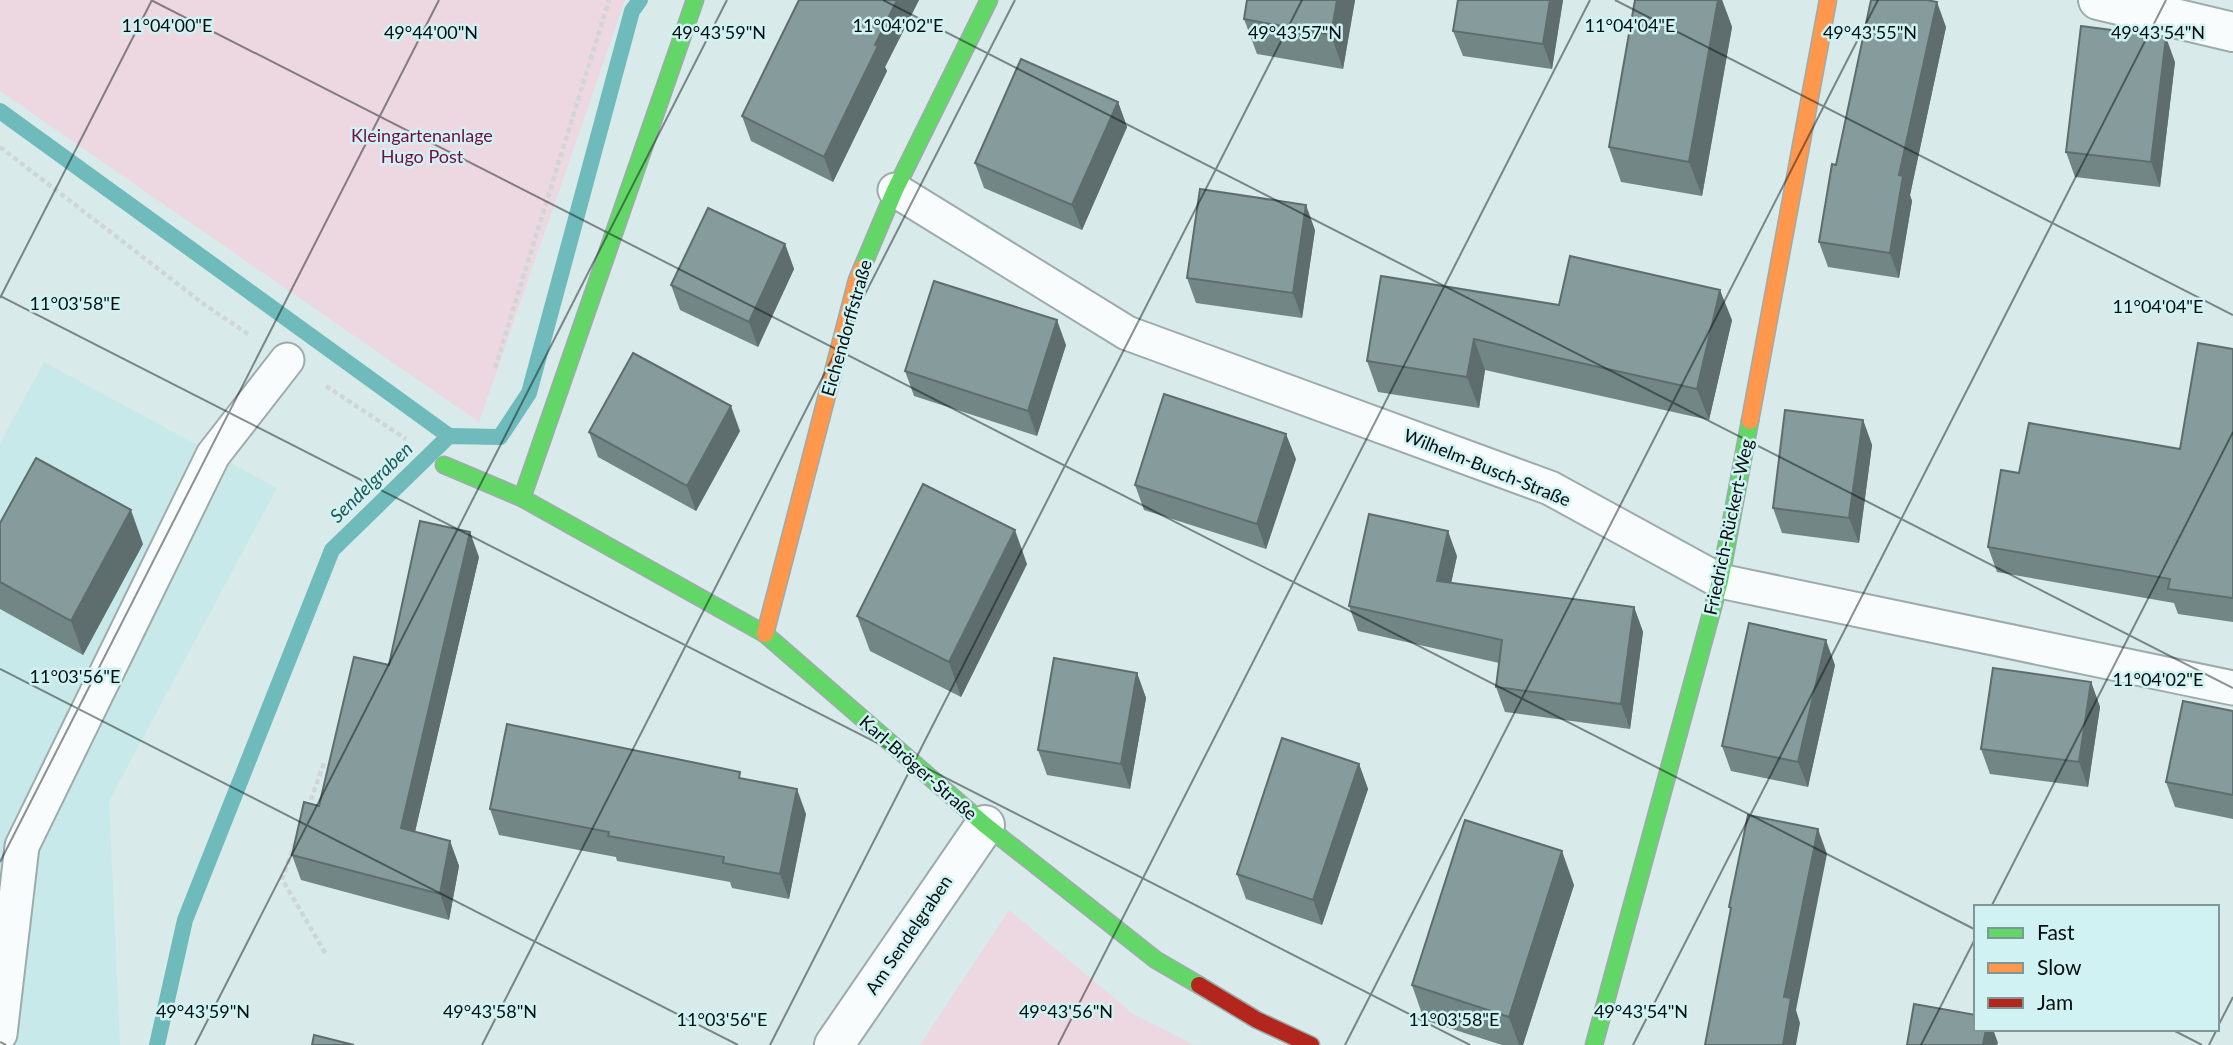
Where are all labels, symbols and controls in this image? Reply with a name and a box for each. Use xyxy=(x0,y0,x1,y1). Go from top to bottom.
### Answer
text: 11°04'00"E xyxy=(122,14,212,36)
text: 11°04'02"E xyxy=(853,14,943,36)
text: 11°04'04"E xyxy=(1585,14,1675,36)
text: 49°44'00"N xyxy=(384,21,478,43)
text: 49°43'59"N xyxy=(672,21,766,43)
text: 49°43'57"N xyxy=(1248,21,1342,43)
text: 49°43'55"N xyxy=(1823,21,1917,43)
text: 49°43'54"N xyxy=(2111,21,2205,43)
park label: Kleingartenanlage Hugo Post xyxy=(351,124,493,167)
street label: Eichendorffstraße xyxy=(816,257,876,399)
text: 11°03'58"E xyxy=(30,292,120,314)
text: 11°04'04"E xyxy=(2113,295,2203,317)
street label: Wilhelm-Busch-Straße xyxy=(1401,424,1574,511)
water label: Sendelgraben xyxy=(324,436,417,527)
street label: Friedrich-Rückert-Weg xyxy=(1699,437,1757,617)
text: 11°03'56"E xyxy=(30,665,120,687)
text: 11°04'02"E xyxy=(2113,668,2203,690)
street label: Karl-Bröger-Straße xyxy=(855,710,982,824)
street label: Am Sendelgraben xyxy=(860,871,956,998)
legend xyxy=(1974,905,2219,1031)
text: Fast xyxy=(2037,919,2075,944)
text: Slow xyxy=(2037,954,2082,979)
text: Jam xyxy=(2037,989,2073,1014)
text: 49°43'59"N xyxy=(156,1000,250,1022)
text: 49°43'58"N xyxy=(443,1000,537,1022)
text: 49°43'56"N xyxy=(1019,1000,1113,1022)
text: 49°43'54"N xyxy=(1594,1000,1688,1022)
text: 11°03'56"E xyxy=(677,1008,767,1030)
text: 11°03'58"E xyxy=(1409,1008,1499,1030)

